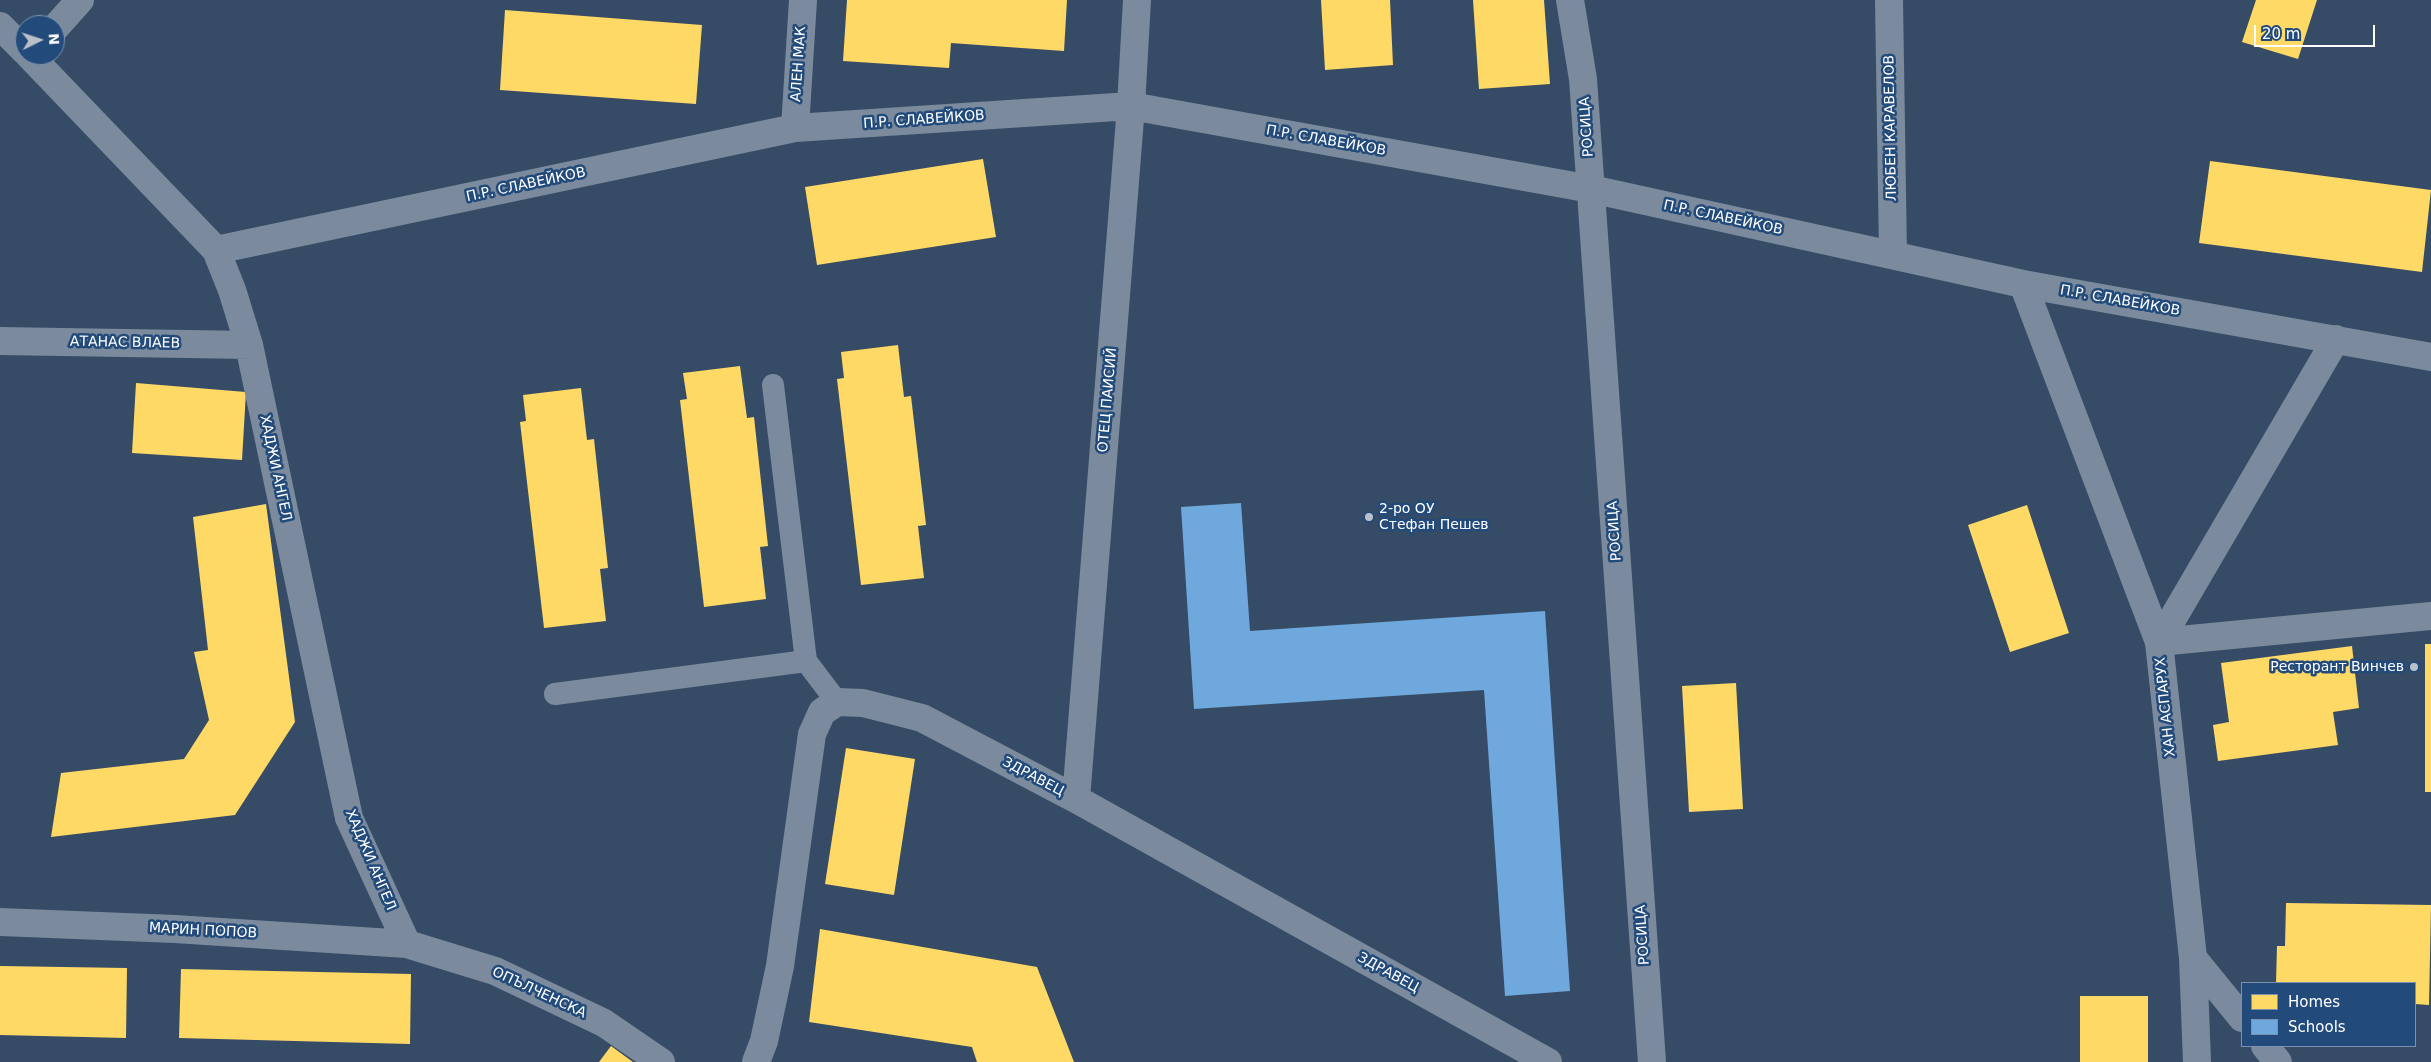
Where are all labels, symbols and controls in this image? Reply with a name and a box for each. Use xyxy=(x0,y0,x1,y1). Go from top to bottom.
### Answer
north arrow xyxy=(15,15,65,65)
scale bar xyxy=(2256,15,2377,47)
text: 20 m xyxy=(2262,25,2300,43)
street label: АЛЕН МАК xyxy=(788,26,810,102)
text: N xyxy=(46,33,62,45)
street label: ЛЮБЕН КАРАВЕЛОВ xyxy=(1881,55,1901,201)
street label: РОСИЦА xyxy=(1577,96,1597,158)
street label: П.Р. СЛАВЕЙКОВ xyxy=(863,107,985,133)
street label: П.Р. СЛАВЕЙКОВ xyxy=(1265,122,1387,160)
street label: П.Р. СЛАВЕЙКОВ xyxy=(465,164,587,206)
street label: П.Р. СЛАВЕЙКОВ xyxy=(1662,197,1784,239)
street label: П.Р. СЛАВЕЙКОВ xyxy=(2059,282,2181,320)
street label: АТАНАС ВЛАЕВ xyxy=(70,334,180,352)
street label: ОТЕЦ ПАИСИЙ xyxy=(1095,347,1121,453)
street label: ХАДЖИ АНГЕЛ xyxy=(256,413,294,523)
street label: РОСИЦА xyxy=(1605,500,1625,562)
place label: 2-ро ОУ Стефан Пешев xyxy=(1379,501,1489,534)
marker: 2-ро ОУ Стефан Пешев xyxy=(1363,511,1375,523)
street label: ХАН АСПАРУХ xyxy=(2152,656,2180,758)
place label: Ресторант Винчев xyxy=(2270,659,2404,675)
marker: Ресторант Винчев xyxy=(2408,661,2420,673)
street label: ЗДРАВЕЦ xyxy=(999,754,1067,800)
street label: ХАДЖИ АНГЕЛ xyxy=(341,807,399,913)
street label: РОСИЦА xyxy=(1633,904,1653,966)
street label: МАРИН ПОПОВ xyxy=(149,920,257,942)
street label: ЗДРАВЕЦ xyxy=(1355,949,1421,997)
street label: ОПЪЛЧЕНСКА xyxy=(489,964,589,1022)
legend xyxy=(2241,982,2416,1047)
text: Homes xyxy=(2288,993,2340,1011)
text: Schools xyxy=(2288,1018,2346,1036)

